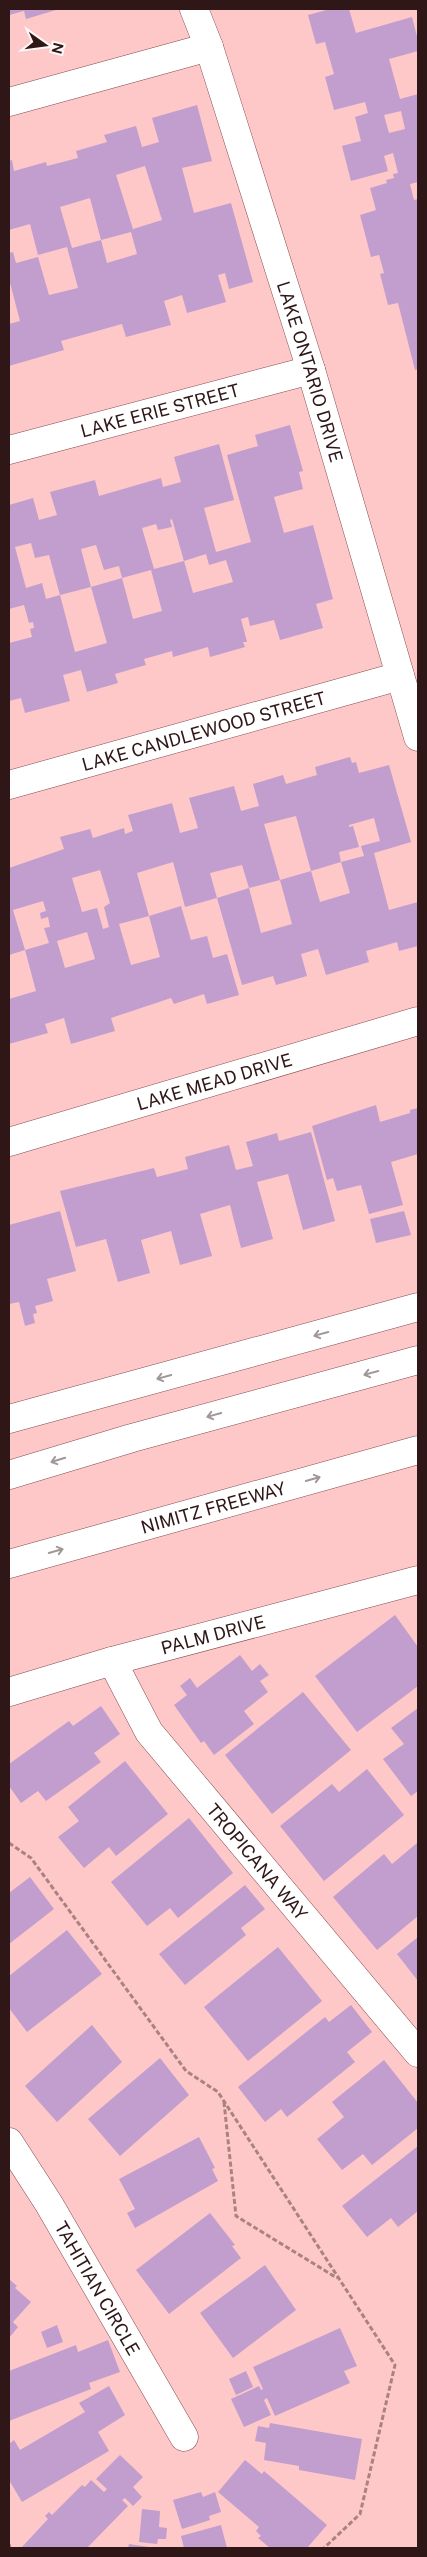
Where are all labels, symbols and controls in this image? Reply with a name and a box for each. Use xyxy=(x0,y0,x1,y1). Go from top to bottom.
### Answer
north arrow xyxy=(20,20,70,70)
text: N xyxy=(49,41,67,55)
street label: LAKE ONTARIO DRIVE xyxy=(273,279,348,465)
street label: LAKE ERIE STREET xyxy=(78,379,242,441)
street label: LAKE CANDLEWOOD STREET xyxy=(79,687,328,775)
street label: LAKE MEAD DRIVE xyxy=(134,1048,294,1114)
one-way arrow xyxy=(313,1330,329,1339)
one-way arrow xyxy=(364,1369,380,1378)
one-way arrow xyxy=(156,1372,172,1382)
one-way arrow xyxy=(207,1411,223,1421)
one-way arrow xyxy=(50,1455,66,1465)
one-way arrow xyxy=(305,1474,321,1483)
street label: NIMITZ FREEWAY xyxy=(138,1477,288,1537)
one-way arrow xyxy=(47,1546,63,1555)
street label: PALM DRIVE xyxy=(159,1610,267,1658)
street label: TROPICANA WAY xyxy=(203,1799,312,1924)
street label: TAHITIAN CIRCLE xyxy=(51,2218,145,2359)

